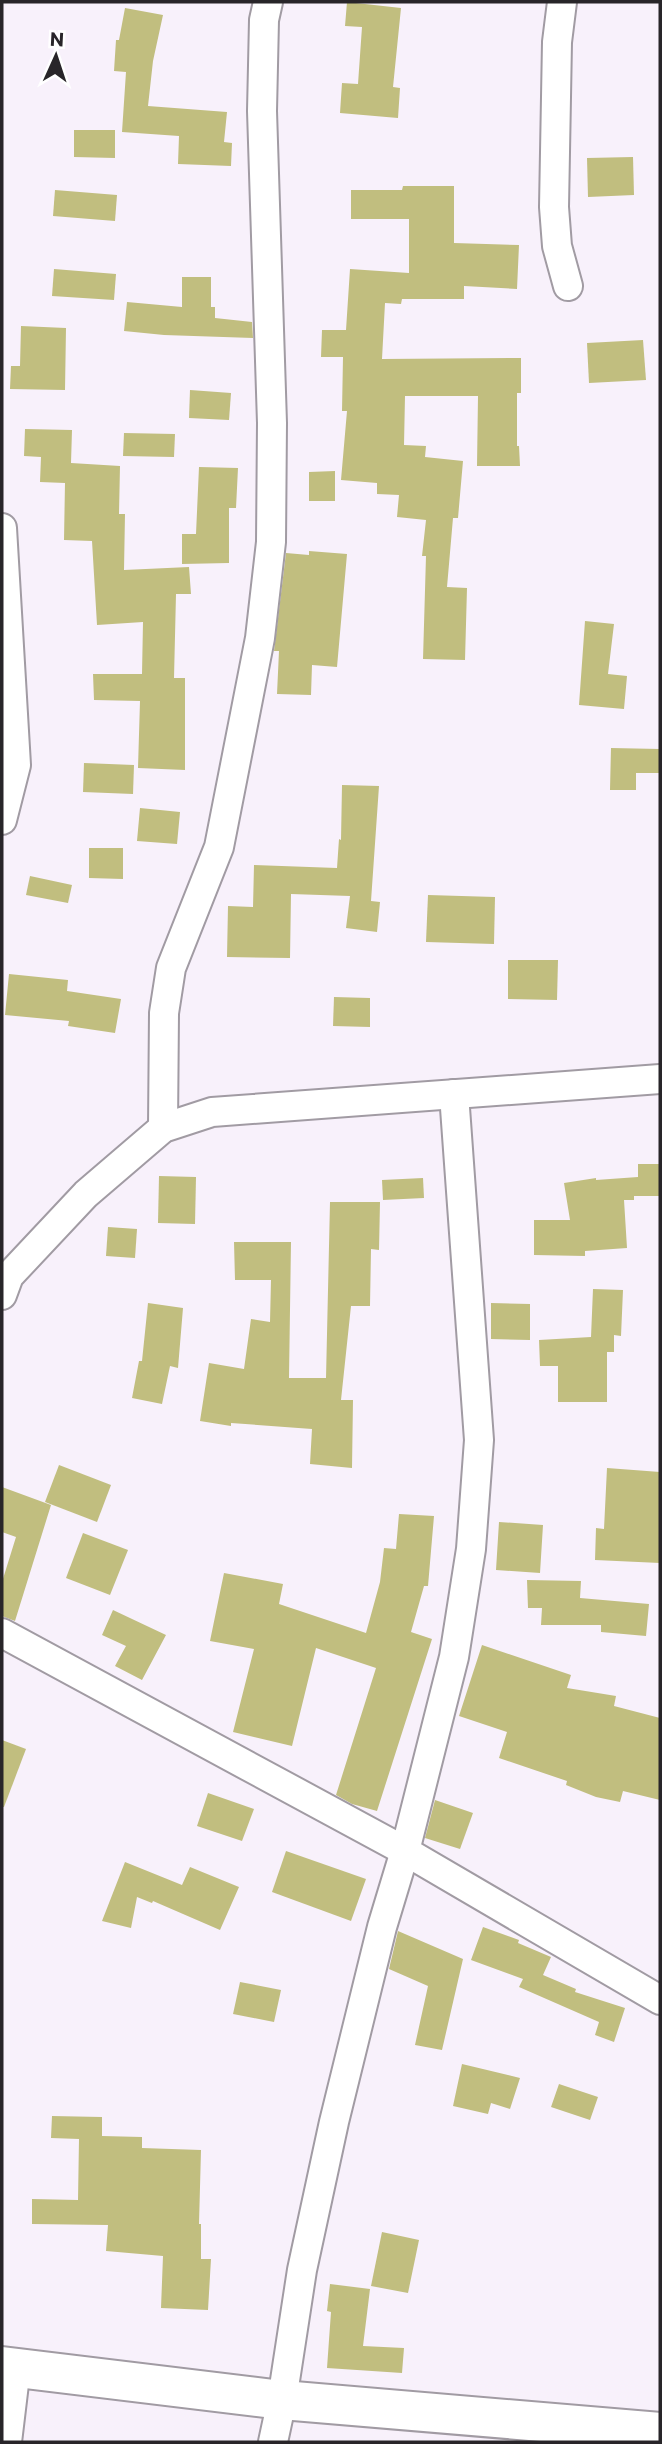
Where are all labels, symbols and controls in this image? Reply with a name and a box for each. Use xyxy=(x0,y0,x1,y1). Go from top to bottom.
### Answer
north arrow xyxy=(21,21,91,91)
text: N xyxy=(49,27,65,50)

